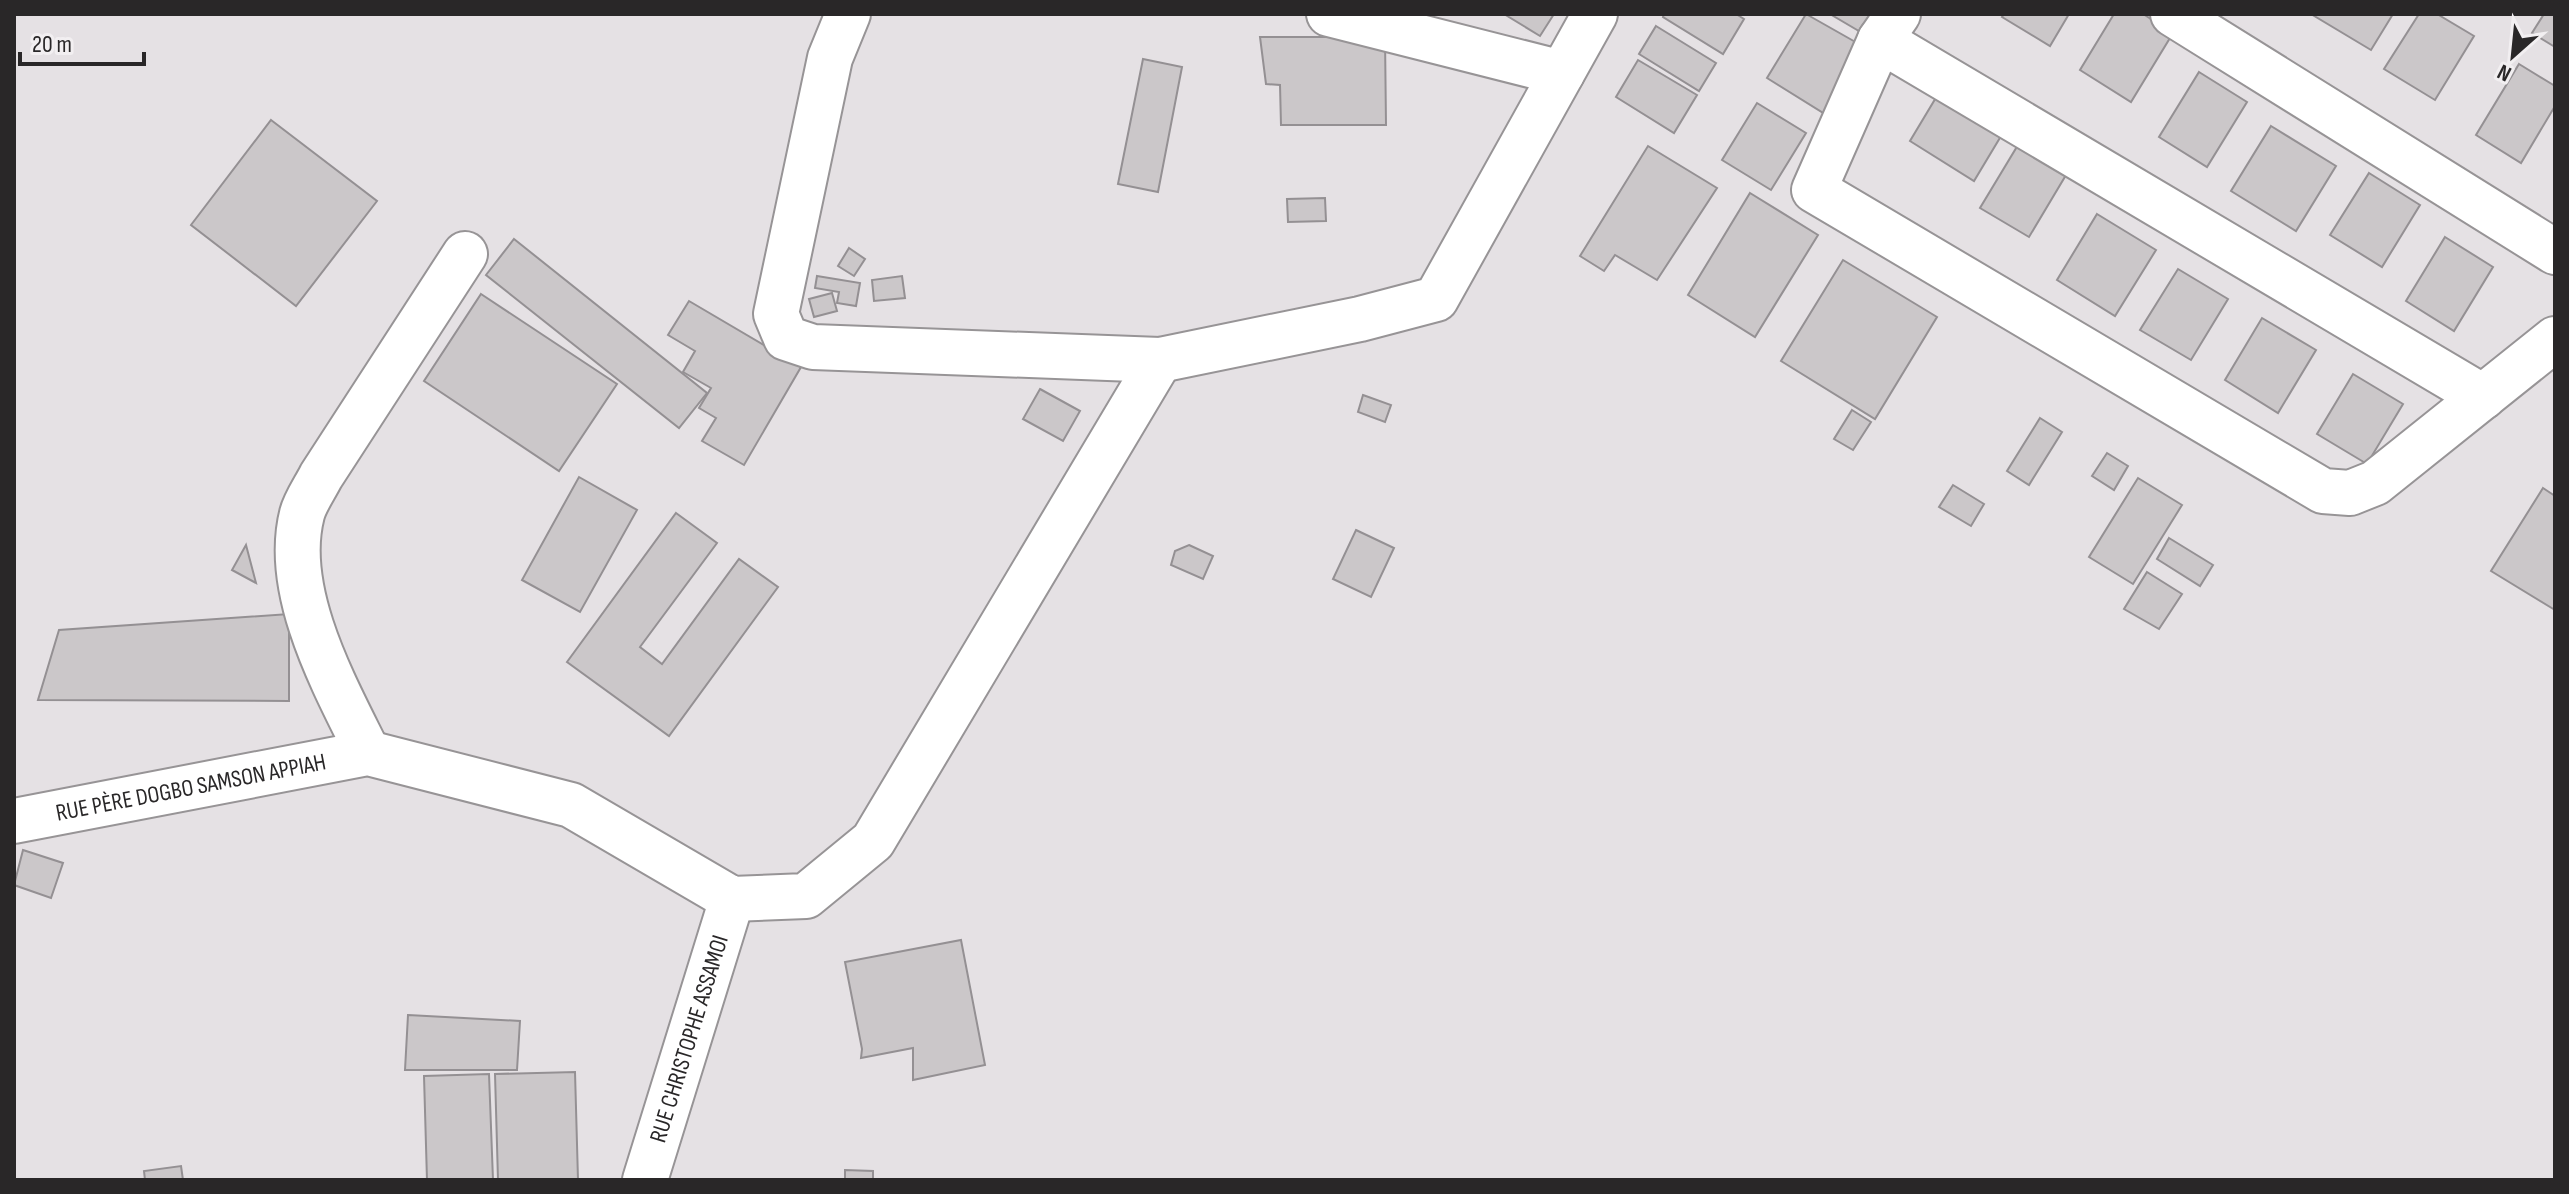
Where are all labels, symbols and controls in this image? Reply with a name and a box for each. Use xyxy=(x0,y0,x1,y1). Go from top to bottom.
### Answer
scale bar xyxy=(20,16,144,66)
north arrow xyxy=(2473,16,2553,96)
text: 20 m xyxy=(32,30,72,59)
text: N xyxy=(2493,58,2516,87)
street label: RUE PÈRE DOGBO SAMSON APPIAH xyxy=(53,747,328,828)
street label: RUE CHRISTOPHE ASSAMOI xyxy=(644,932,735,1146)

